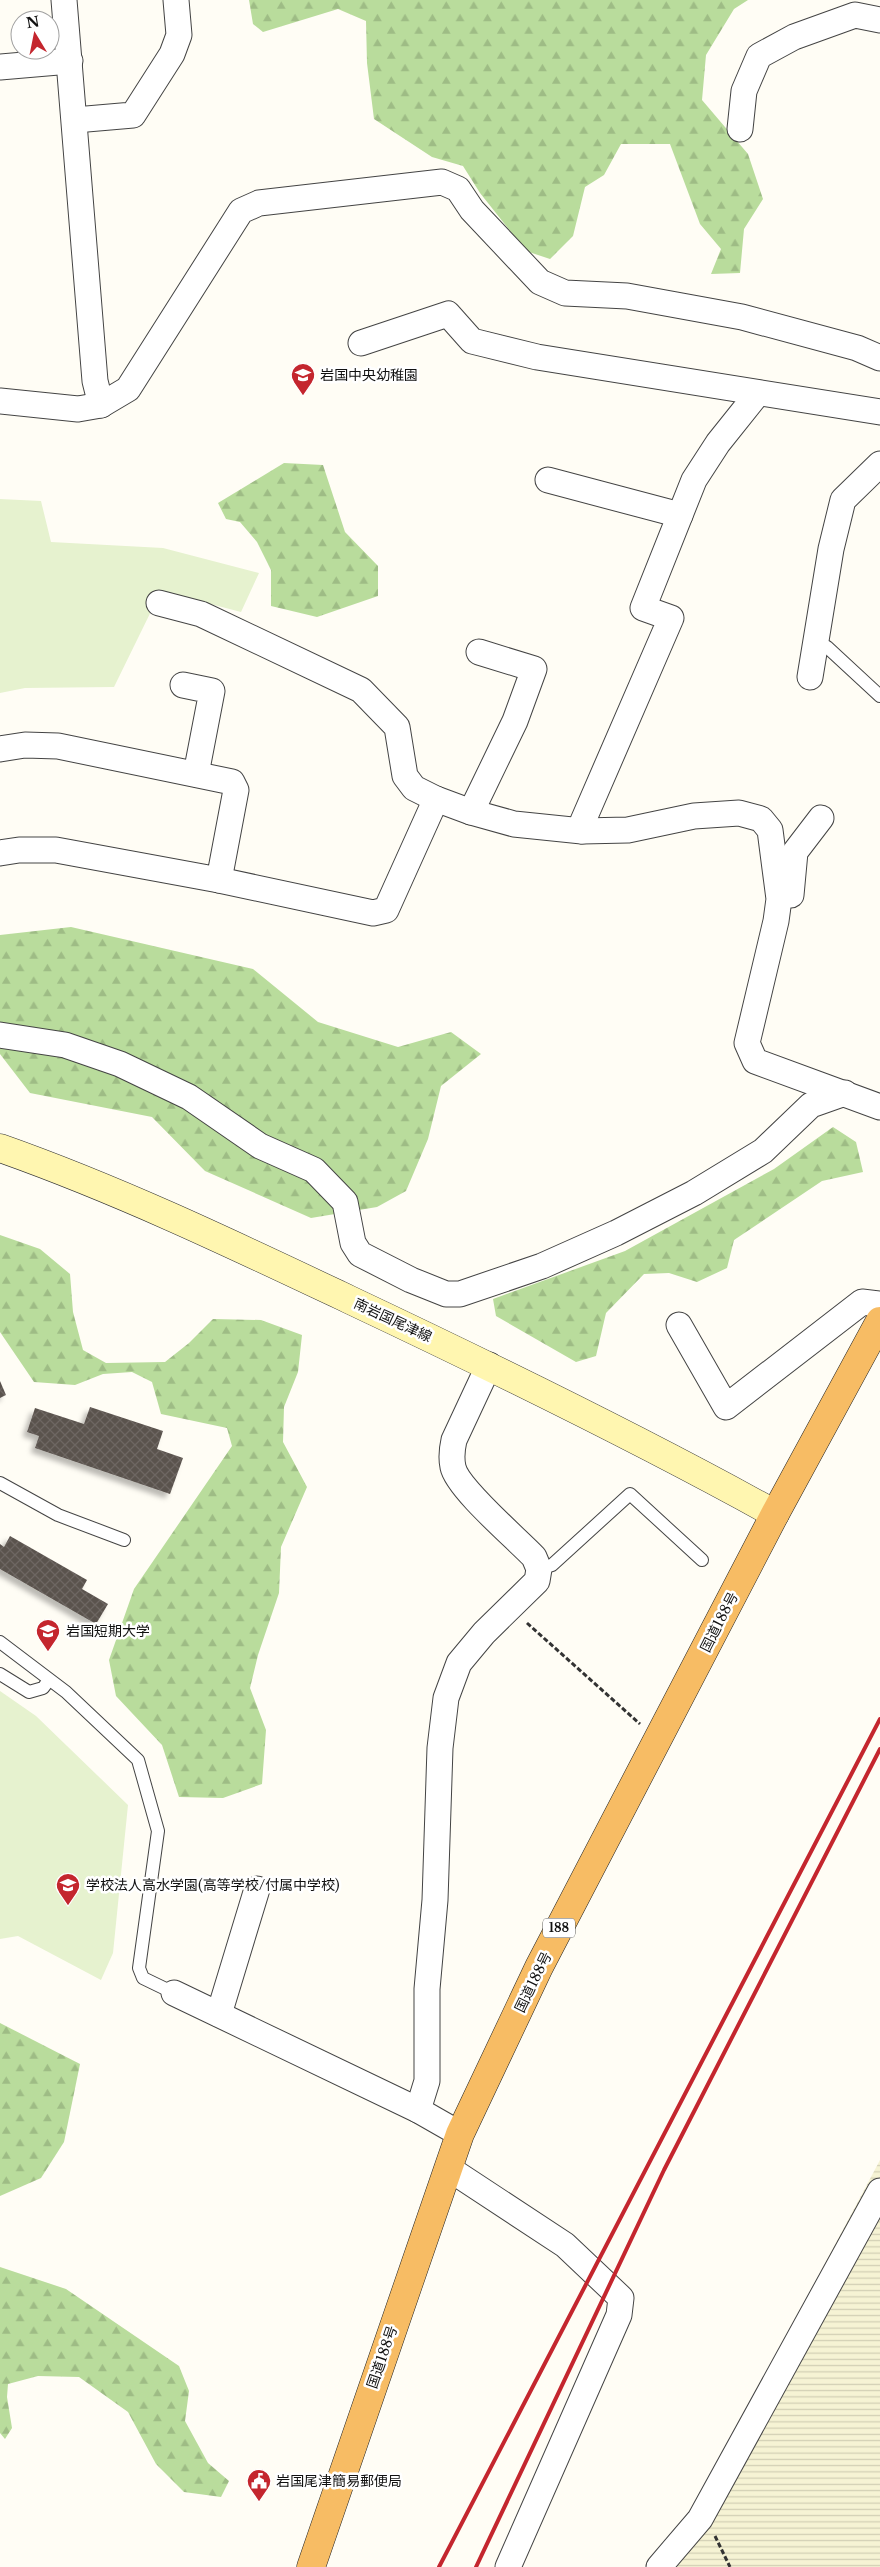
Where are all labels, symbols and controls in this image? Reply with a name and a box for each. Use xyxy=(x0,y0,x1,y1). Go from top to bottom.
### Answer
north arrow xyxy=(10,10,60,60)
text: N xyxy=(25,12,41,32)
school or university icon: 岩国中央幼稚園 xyxy=(290,362,316,396)
place label: 岩国中央幼稚園 xyxy=(320,366,418,384)
street label: 南岩国尾津線 xyxy=(351,1294,435,1346)
street label: 国道188号 xyxy=(696,1589,742,1655)
school or university icon: 岩国短期大学 xyxy=(35,1618,61,1652)
place label: 岩国短期大学 xyxy=(66,1622,150,1640)
school or university icon: 学校法人高水学園(高等学校/付属中学校) xyxy=(55,1872,81,1906)
place label: 学校法人高水学園(高等学校/付属中学校) xyxy=(86,1876,340,1894)
road number: 188 xyxy=(543,1919,575,1938)
street label: 国道188号 xyxy=(511,1949,555,2015)
street label: 国道188号 xyxy=(363,2323,401,2391)
public building icon: 岩国尾津簡易郵便局 xyxy=(246,2468,272,2502)
place label: 岩国尾津簡易郵便局 xyxy=(276,2472,402,2490)

